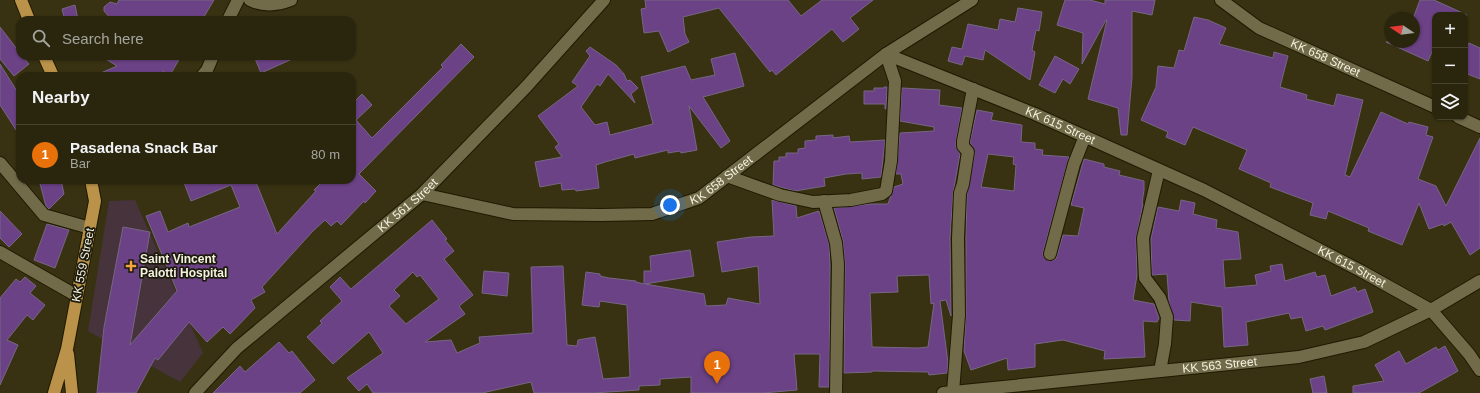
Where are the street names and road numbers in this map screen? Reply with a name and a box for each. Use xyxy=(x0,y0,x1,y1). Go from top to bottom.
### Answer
street label: KK 658 Street xyxy=(1288,36,1363,80)
street label: KK 615 Street xyxy=(1023,104,1098,147)
street label: KK 658 Street xyxy=(688,152,756,208)
street label: KK 561 Street xyxy=(375,175,441,235)
street label: KK 559 Street xyxy=(69,226,97,303)
street label: KK 615 Street xyxy=(1315,243,1389,291)
street label: KK 563 Street xyxy=(1182,354,1258,376)

